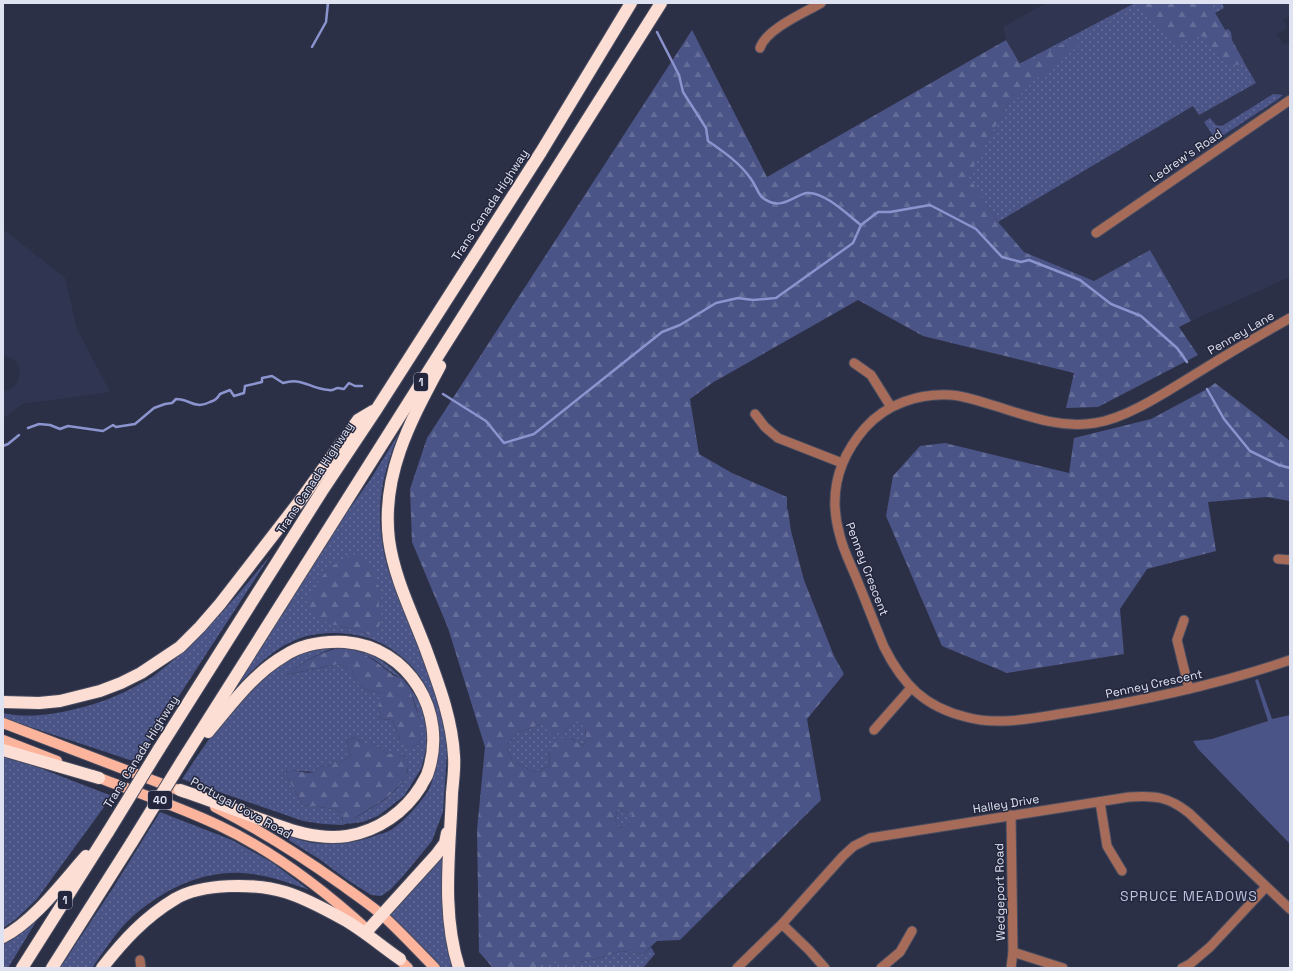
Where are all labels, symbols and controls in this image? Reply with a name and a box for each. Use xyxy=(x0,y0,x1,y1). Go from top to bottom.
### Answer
street label: Ledrew's Road xyxy=(1147,126,1225,186)
street label: Trans Canada Highway xyxy=(448,146,532,264)
street label: Penney Lane xyxy=(1205,308,1277,358)
road number: 1 xyxy=(414,373,428,391)
street label: Trans Canada Highway xyxy=(273,419,357,537)
street label: Penney Crescent xyxy=(842,520,892,618)
street label: Penney Crescent xyxy=(1104,666,1204,702)
street label: Trans Canada Highway xyxy=(100,693,182,811)
street label: Portugal Cove Road xyxy=(188,774,294,842)
road number: 40 xyxy=(148,791,172,809)
street label: Halley Drive xyxy=(972,791,1040,817)
street label: Wedgeport Road xyxy=(991,843,1009,941)
district label: SPRUCE MEADOWS xyxy=(1120,887,1258,905)
road number: 1 xyxy=(58,891,72,909)

